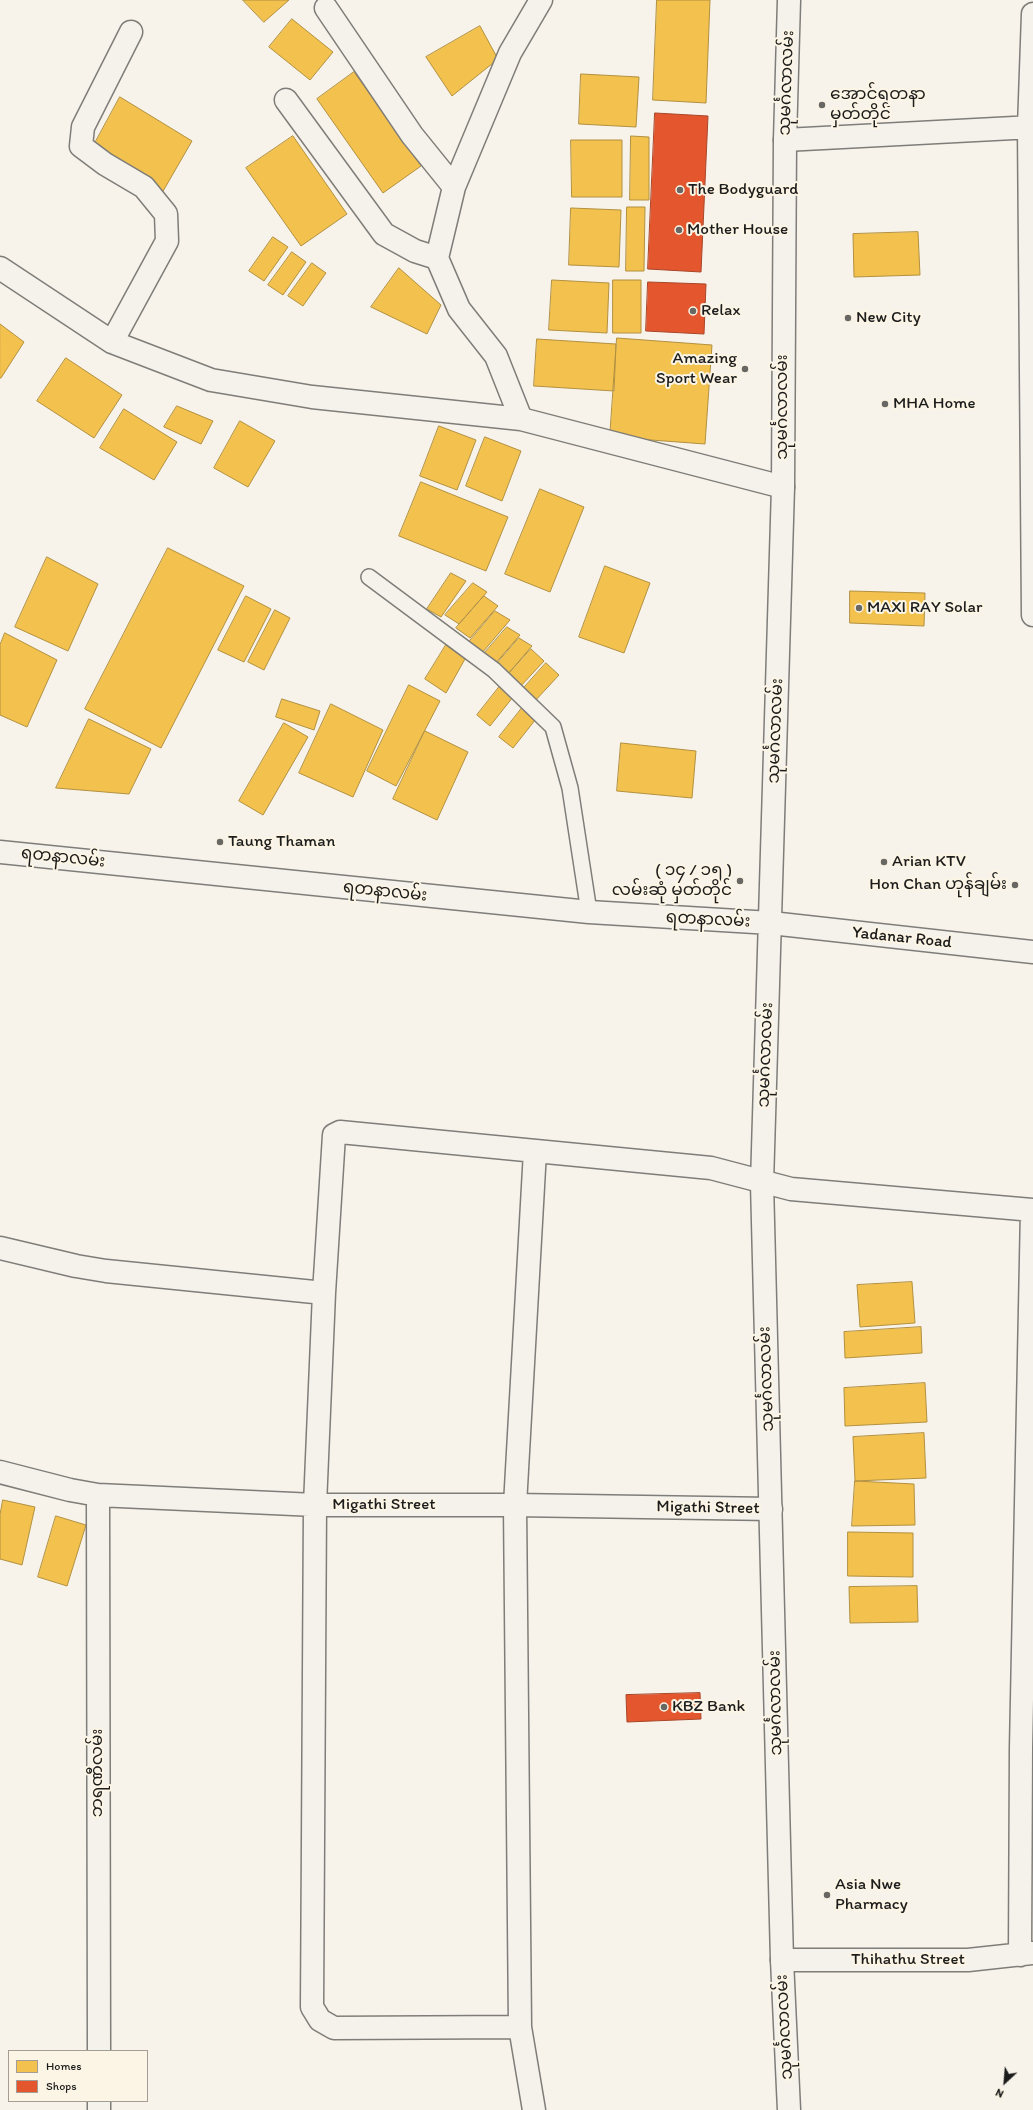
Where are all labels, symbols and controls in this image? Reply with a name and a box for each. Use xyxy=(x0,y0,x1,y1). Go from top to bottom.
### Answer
street label: သုမင်္ဂလာလမ်း xyxy=(775,30,799,136)
place label: အောင်ရတနာ မှတ်တိုင် xyxy=(830,85,926,125)
marker: အောင်ရတနာ မှတ်တိုင် xyxy=(817,100,827,110)
place label: The Bodyguard xyxy=(688,180,798,200)
marker: The Bodyguard xyxy=(675,185,685,195)
place label: Mother House xyxy=(687,220,788,240)
marker: Mother House xyxy=(674,225,684,235)
place label: Relax xyxy=(701,301,740,321)
marker: Relax xyxy=(688,306,698,316)
place label: New City xyxy=(856,308,921,328)
marker: New City xyxy=(843,313,853,323)
place label: Amazing Sport Wear xyxy=(656,349,737,389)
street label: သုမင်္ဂလာလမ်း xyxy=(773,354,793,460)
marker: Amazing Sport Wear xyxy=(740,364,750,374)
place label: MHA Home xyxy=(893,394,976,414)
marker: MHA Home xyxy=(880,399,890,409)
place label: MAXI RAY Solar xyxy=(867,598,982,618)
marker: MAXI RAY Solar xyxy=(854,603,864,613)
street label: သုမင်္ဂလာလမ်း xyxy=(764,678,788,784)
place label: Taung Thaman xyxy=(228,832,335,852)
marker: Taung Thaman xyxy=(215,837,225,847)
street label: ရတနာလမ်း xyxy=(20,843,106,873)
place label: Arian KTV xyxy=(892,852,966,872)
marker: Arian KTV xyxy=(879,857,889,867)
place label: ( ၁၄ / ၁၅ ) လမ်းဆုံ မှတ်တိုင် xyxy=(612,861,732,901)
place label: Hon Chan ဟုန်ချမ်း xyxy=(869,875,1007,895)
marker: ( ၁၄ / ၁၅ ) လမ်းဆုံ မှတ်တိုင် xyxy=(735,876,745,886)
street label: ရတနာလမ်း xyxy=(342,877,428,907)
marker: Hon Chan ဟုန်ချမ်း xyxy=(1010,880,1020,890)
street label: ရတနာလမ်း xyxy=(665,908,751,932)
street label: Yadanar Road xyxy=(851,923,953,953)
street label: သုမင်္ဂလာလမ်း xyxy=(754,1002,778,1108)
street label: သုမင်္ဂလာလမ်း xyxy=(755,1326,779,1432)
street label: Migathi Street xyxy=(332,1495,436,1515)
street label: Migathi Street xyxy=(656,1497,760,1519)
street label: သုမင်္ဂလာလမ်း xyxy=(765,1650,787,1756)
place label: KBZ Bank xyxy=(672,1697,745,1717)
marker: KBZ Bank xyxy=(659,1702,669,1712)
street label: ဘရဏီလမ်း xyxy=(88,1729,108,1817)
place label: Asia Nwe Pharmacy xyxy=(835,1875,908,1915)
marker: Asia Nwe Pharmacy xyxy=(822,1890,832,1900)
street label: Thihathu Street xyxy=(851,1950,965,1970)
street label: သုမင်္ဂလာလမ်း xyxy=(772,1974,798,2080)
legend xyxy=(8,2050,148,2102)
text: Homes xyxy=(46,2059,82,2073)
north arrow xyxy=(985,2062,1025,2102)
text: Shops xyxy=(46,2079,77,2093)
text: N xyxy=(993,2086,1006,2101)

